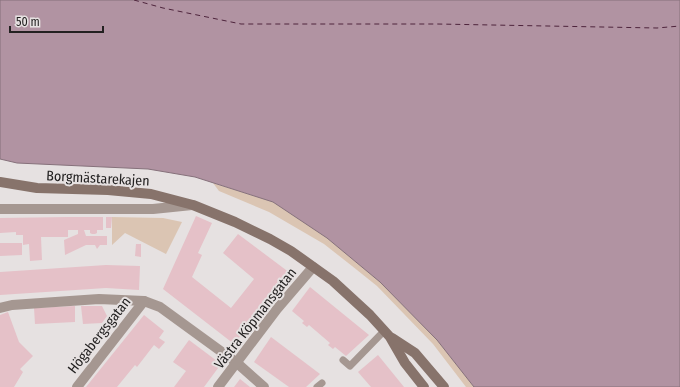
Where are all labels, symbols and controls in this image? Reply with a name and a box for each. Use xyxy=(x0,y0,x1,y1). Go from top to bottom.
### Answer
scale bar xyxy=(10,8,103,34)
text: 50 m xyxy=(16,15,40,29)
street label: Borgmästarekajen xyxy=(46,167,150,190)
street label: Västra Köpmansgatan xyxy=(211,264,300,372)
street label: Högabergsgatan xyxy=(64,294,135,377)

